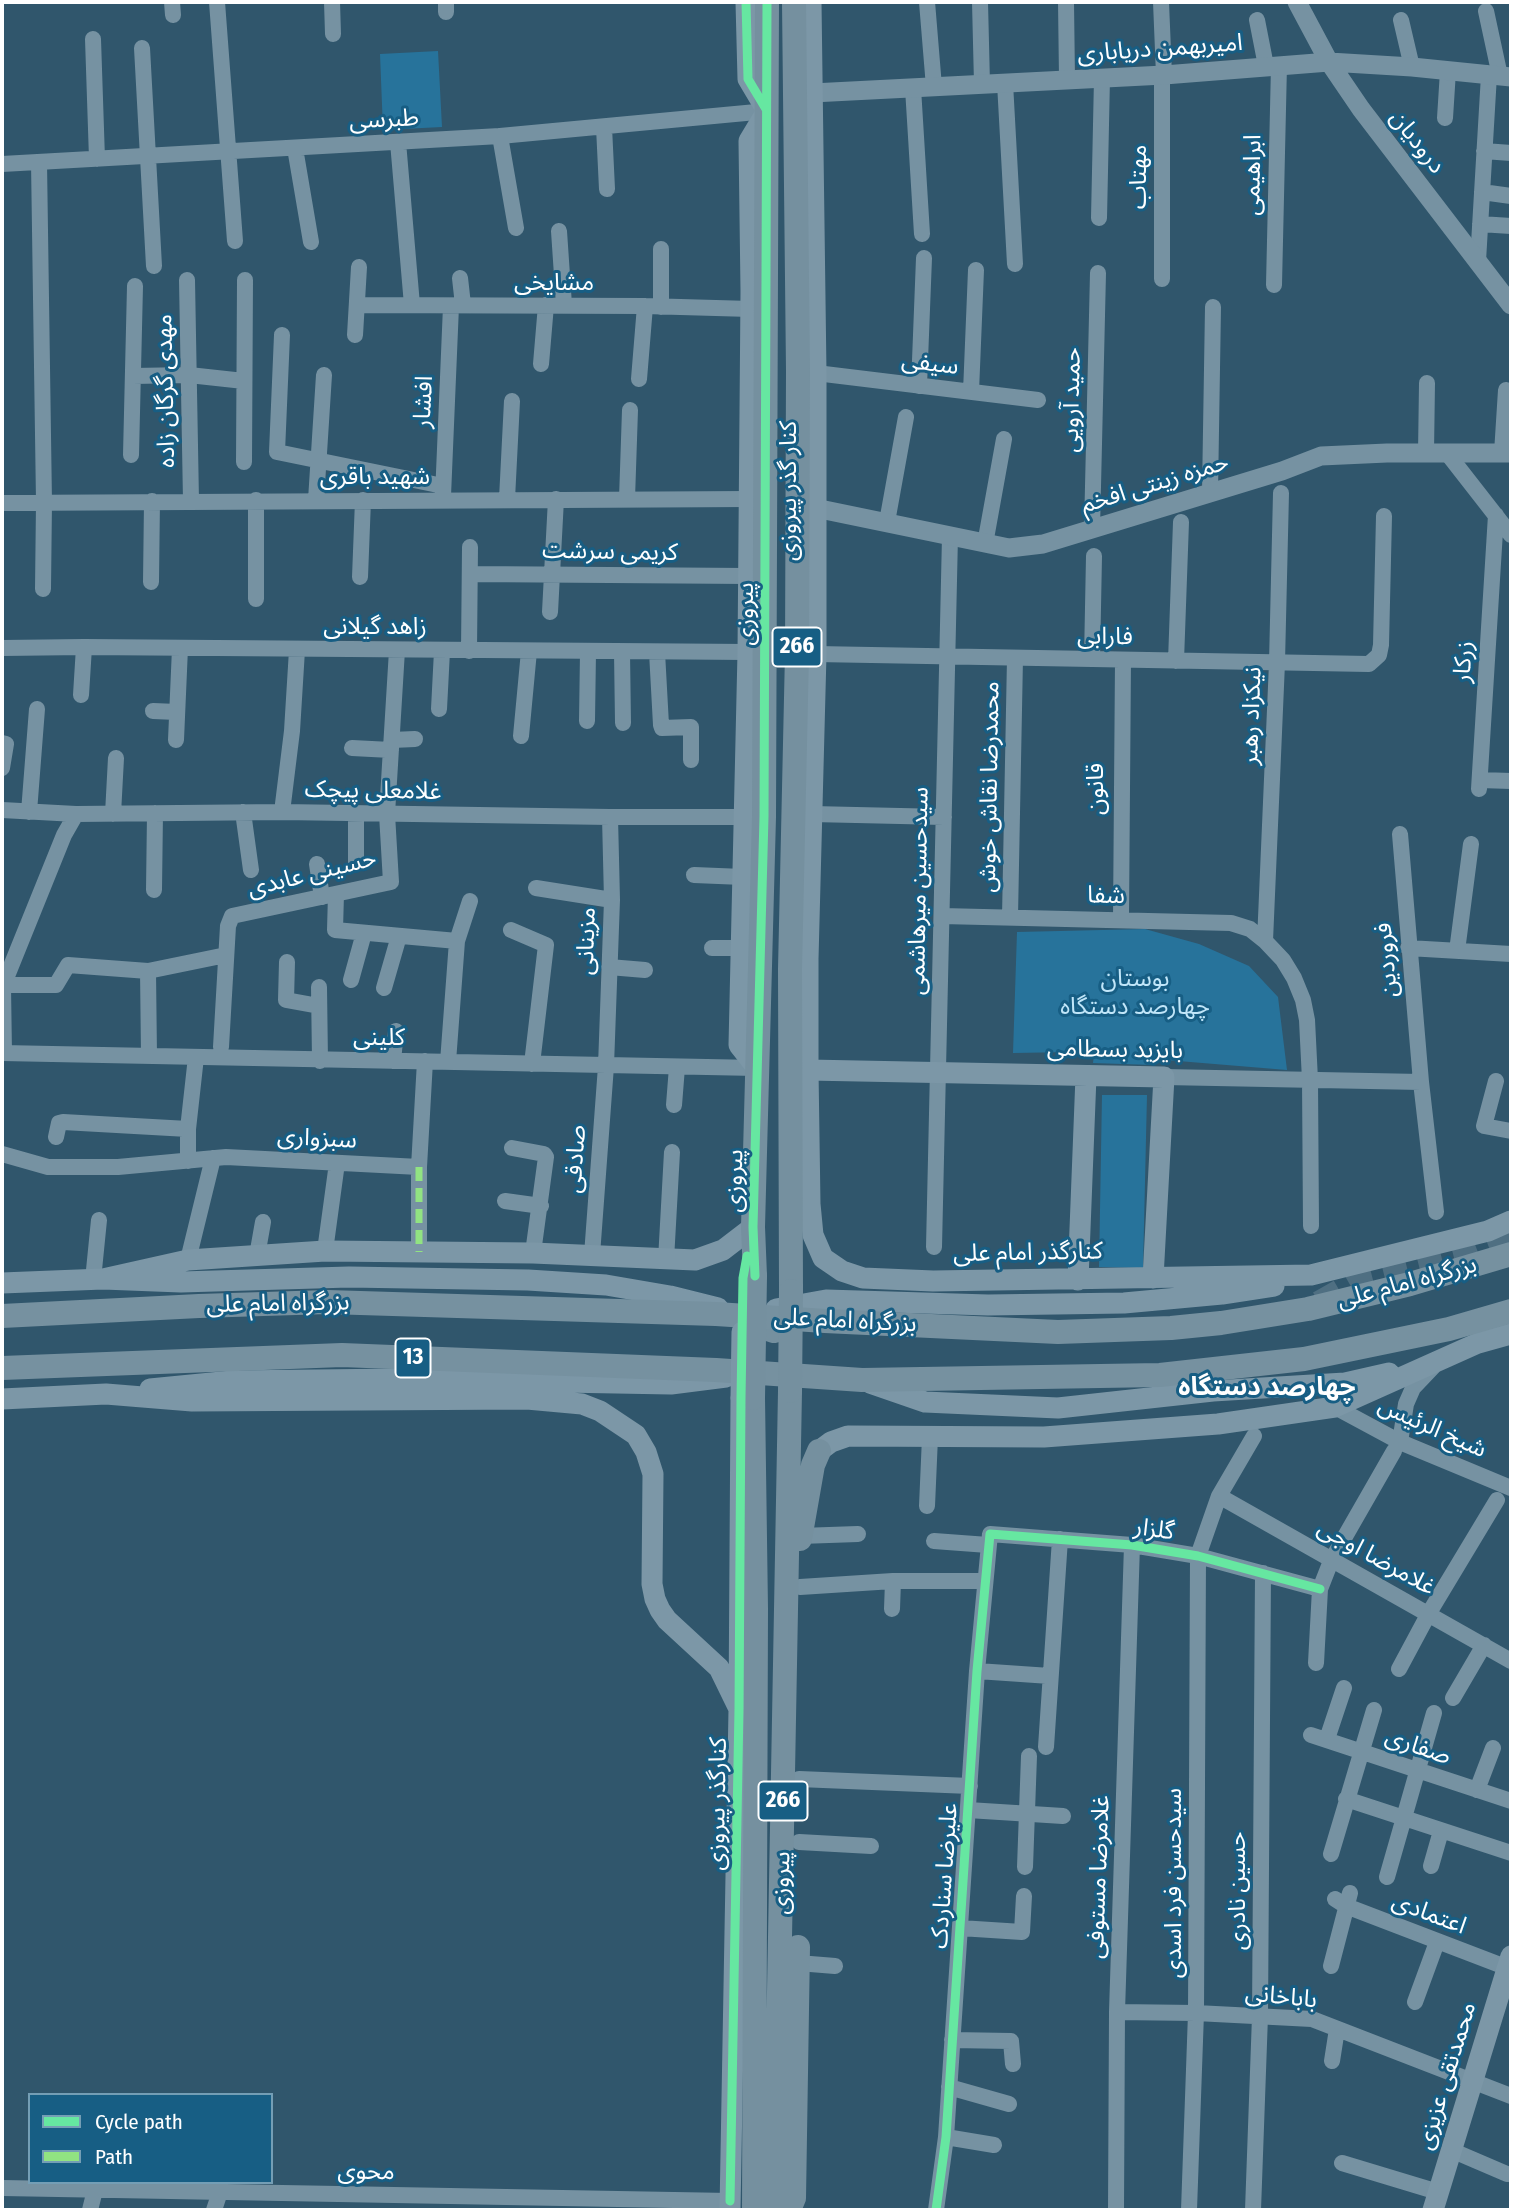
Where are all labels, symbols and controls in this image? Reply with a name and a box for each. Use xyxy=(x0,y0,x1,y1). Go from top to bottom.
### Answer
street label: امیربهمن دریاباری xyxy=(1076,29,1244,69)
street label: طبرسی xyxy=(348,104,420,136)
street label: درودیان xyxy=(1383,104,1451,180)
street label: ابراهیمی xyxy=(1238,134,1268,216)
street label: مهتاب xyxy=(1125,145,1153,209)
street label: مشایخی xyxy=(514,269,594,297)
street label: مهدی گرگان زاده xyxy=(150,314,182,468)
street label: سیفی xyxy=(900,346,960,382)
street label: حمید آرویی xyxy=(1057,347,1087,453)
street label: افشار xyxy=(408,375,440,429)
street label: کنار گذر پیروزی xyxy=(775,421,803,561)
street label: حمزه زینتی افخم xyxy=(1078,448,1232,520)
street label: شهید باقری xyxy=(320,463,430,491)
street label: کریمی سرشت xyxy=(542,536,678,568)
street label: پیروزی xyxy=(732,582,760,646)
street label: زاهد گیلانی xyxy=(323,613,427,641)
street label: فارابی xyxy=(1077,622,1133,652)
road number: 266 xyxy=(772,628,822,666)
street label: زرکار xyxy=(1448,640,1480,684)
street label: نیکزاد رهبر xyxy=(1236,666,1268,766)
street label: محمدرضا نقاش خوش xyxy=(974,681,1006,893)
street label: قانون xyxy=(1082,763,1110,815)
street label: غلامعلی پیچک xyxy=(304,775,442,807)
street label: سیدحسین میرهاشمی xyxy=(903,787,935,995)
street label: حسینی عابدی xyxy=(245,844,379,904)
street label: شفا xyxy=(1087,881,1125,911)
street label: مزینانی xyxy=(571,907,603,975)
street label: فروردین xyxy=(1369,921,1405,999)
park label: بوستان چهارصد دستگاه xyxy=(1060,965,1210,1021)
street label: کلینی xyxy=(353,1024,405,1052)
street label: بایزید بسطامی xyxy=(1047,1034,1183,1066)
street label: سبزواری xyxy=(276,1123,358,1155)
street label: صادقی xyxy=(559,1124,593,1194)
street label: پیروزی xyxy=(720,1149,750,1213)
street label: کنارگذر امام علی xyxy=(953,1237,1103,1269)
street label: بزرگراه امام علی xyxy=(1334,1251,1480,1315)
street label: بزرگراه امام علی xyxy=(206,1288,350,1320)
street label: بزرگراه امام علی xyxy=(773,1303,917,1339)
road number: 13 xyxy=(396,1338,430,1378)
district label: چهارصد دستگاه xyxy=(1178,1372,1356,1404)
street label: شیخ الرئیس xyxy=(1373,1391,1491,1465)
street label: گلزار xyxy=(1132,1513,1176,1547)
street label: غلامرضا اوجی xyxy=(1312,1514,1440,1602)
street label: صفاری xyxy=(1381,1722,1455,1772)
street label: کنارگذر پیروزی xyxy=(702,1737,734,1871)
road number: 266 xyxy=(758,1782,808,1820)
street label: سیدحسن فرد اسدی xyxy=(1160,1788,1188,1978)
street label: غلامرضا مستوفی xyxy=(1082,1795,1116,1959)
street label: علیرضا سناردک xyxy=(926,1802,964,1950)
street label: حسین نادری xyxy=(1224,1832,1252,1950)
street label: پیروزی xyxy=(767,1851,797,1915)
street label: اعتمادی xyxy=(1388,1887,1470,1941)
street label: باباخانی xyxy=(1244,1979,1318,2015)
street label: محمدتقی عزیزی xyxy=(1411,1999,1483,2153)
legend xyxy=(28,2093,273,2184)
text: Cycle path xyxy=(95,2109,183,2135)
text: Path xyxy=(95,2144,133,2170)
street label: محوی xyxy=(337,2157,395,2187)

